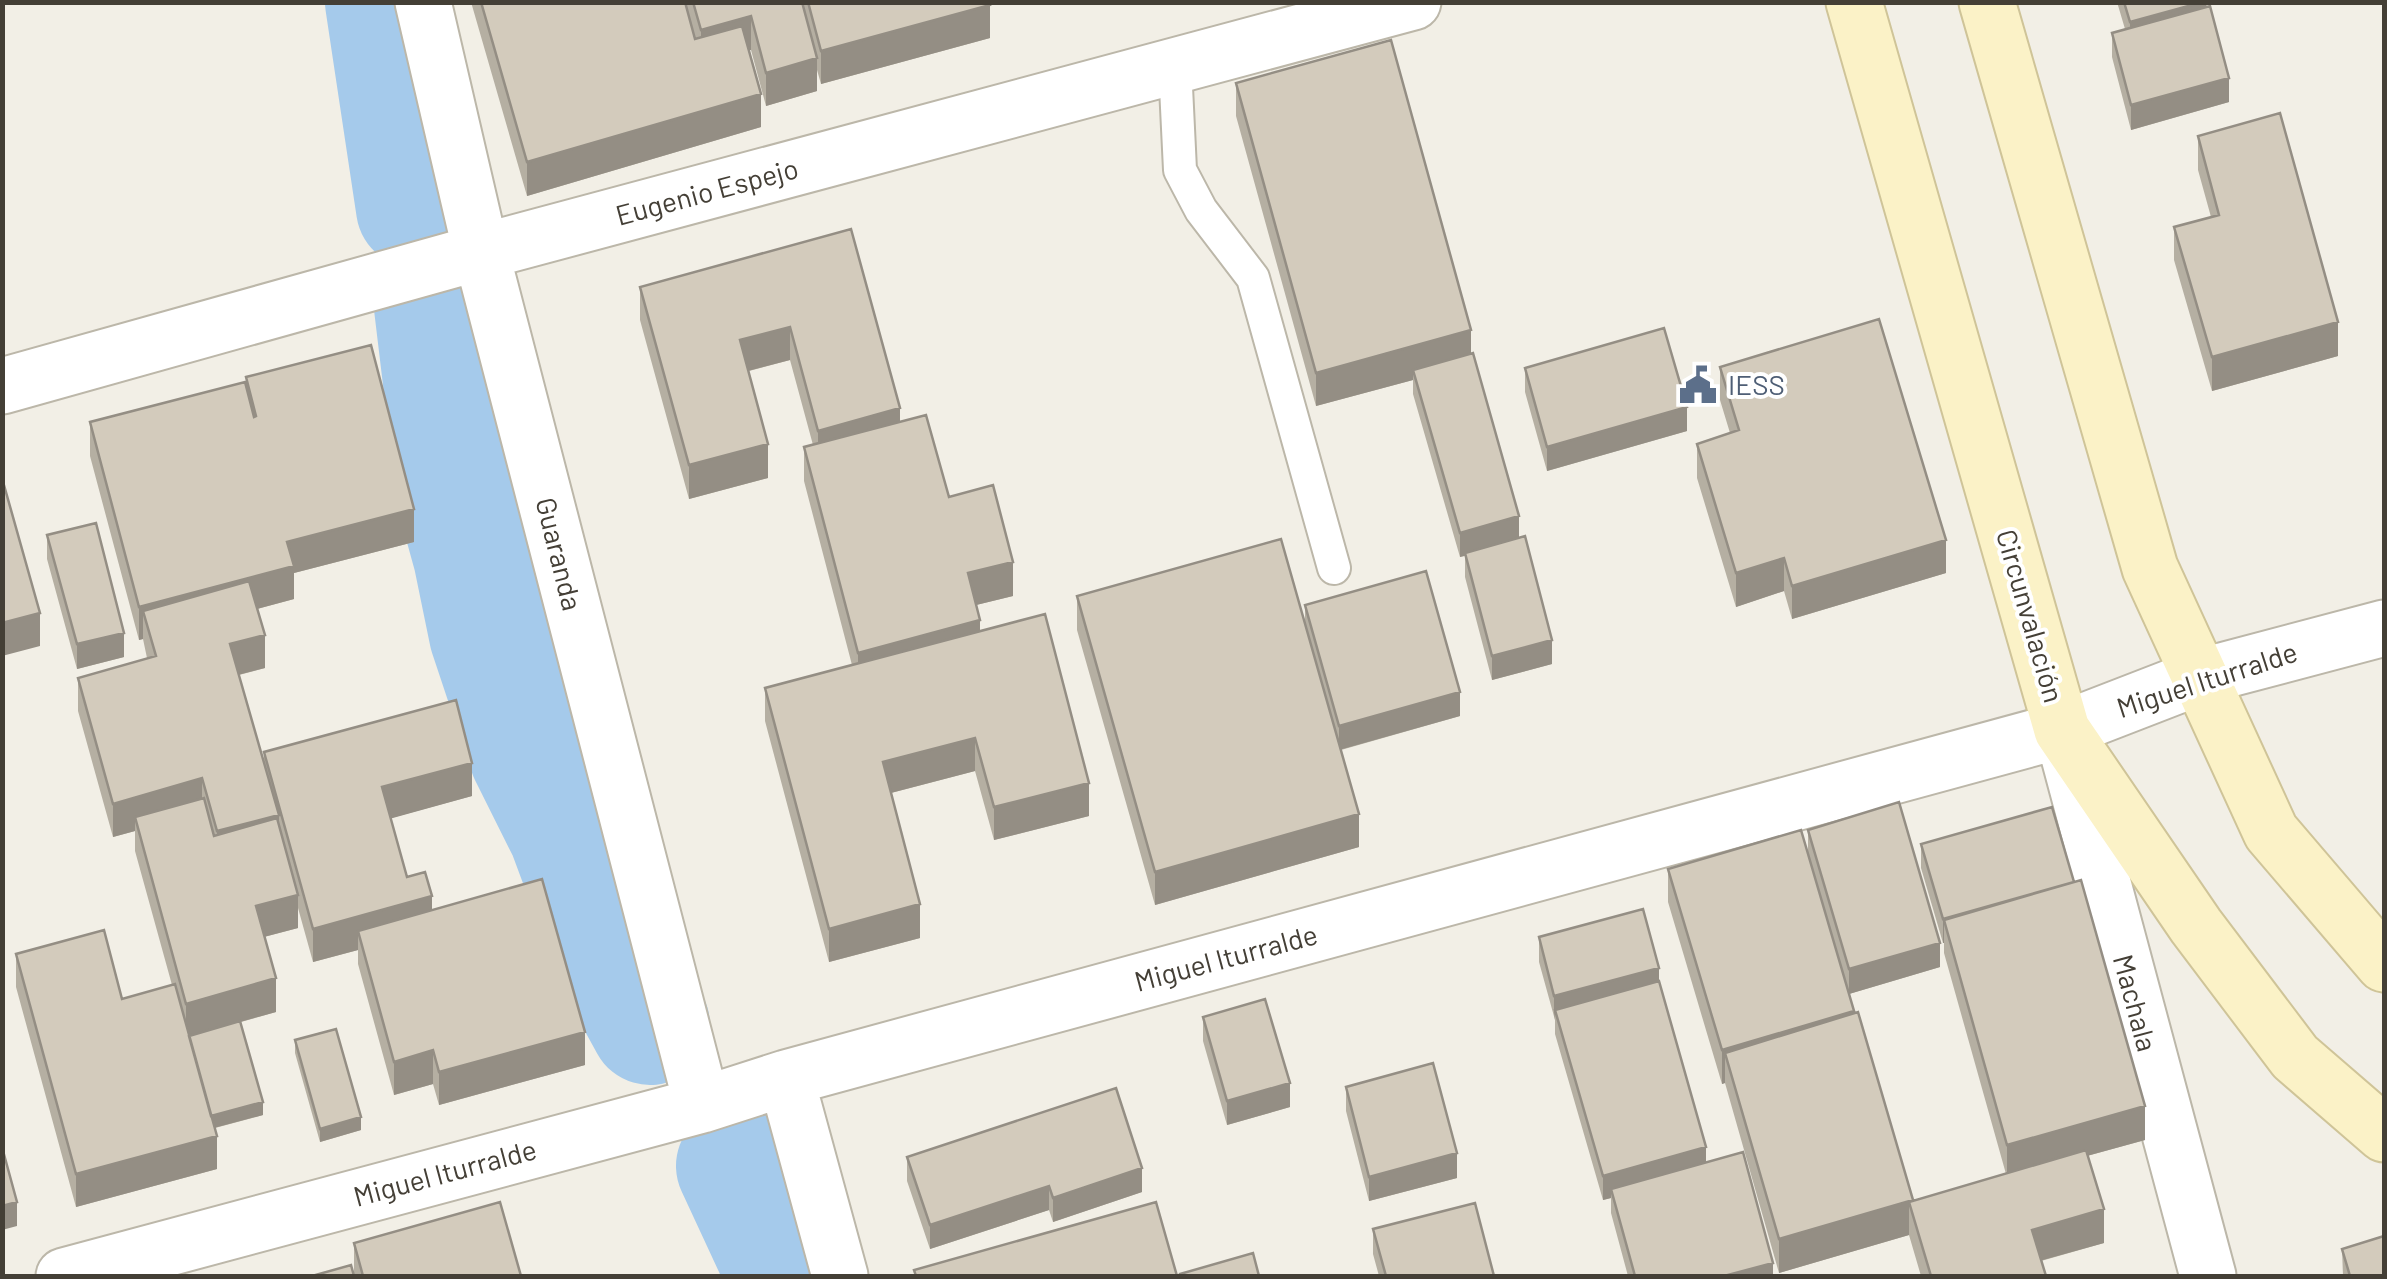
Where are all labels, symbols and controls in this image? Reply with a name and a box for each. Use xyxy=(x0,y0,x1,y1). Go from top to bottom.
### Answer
street label: Eugenio Espejo xyxy=(612,150,802,232)
public building icon: IESS xyxy=(1677,364,1719,406)
place label: IESS xyxy=(1728,367,1785,401)
street label: Guaranda xyxy=(530,494,590,614)
street label: Circunvalación xyxy=(1990,525,2072,706)
street label: Miguel Iturralde xyxy=(2112,634,2301,724)
street label: Miguel Iturralde xyxy=(1131,916,1321,998)
street label: Machala xyxy=(2107,951,2165,1055)
street label: Miguel Iturralde xyxy=(350,1131,540,1213)

